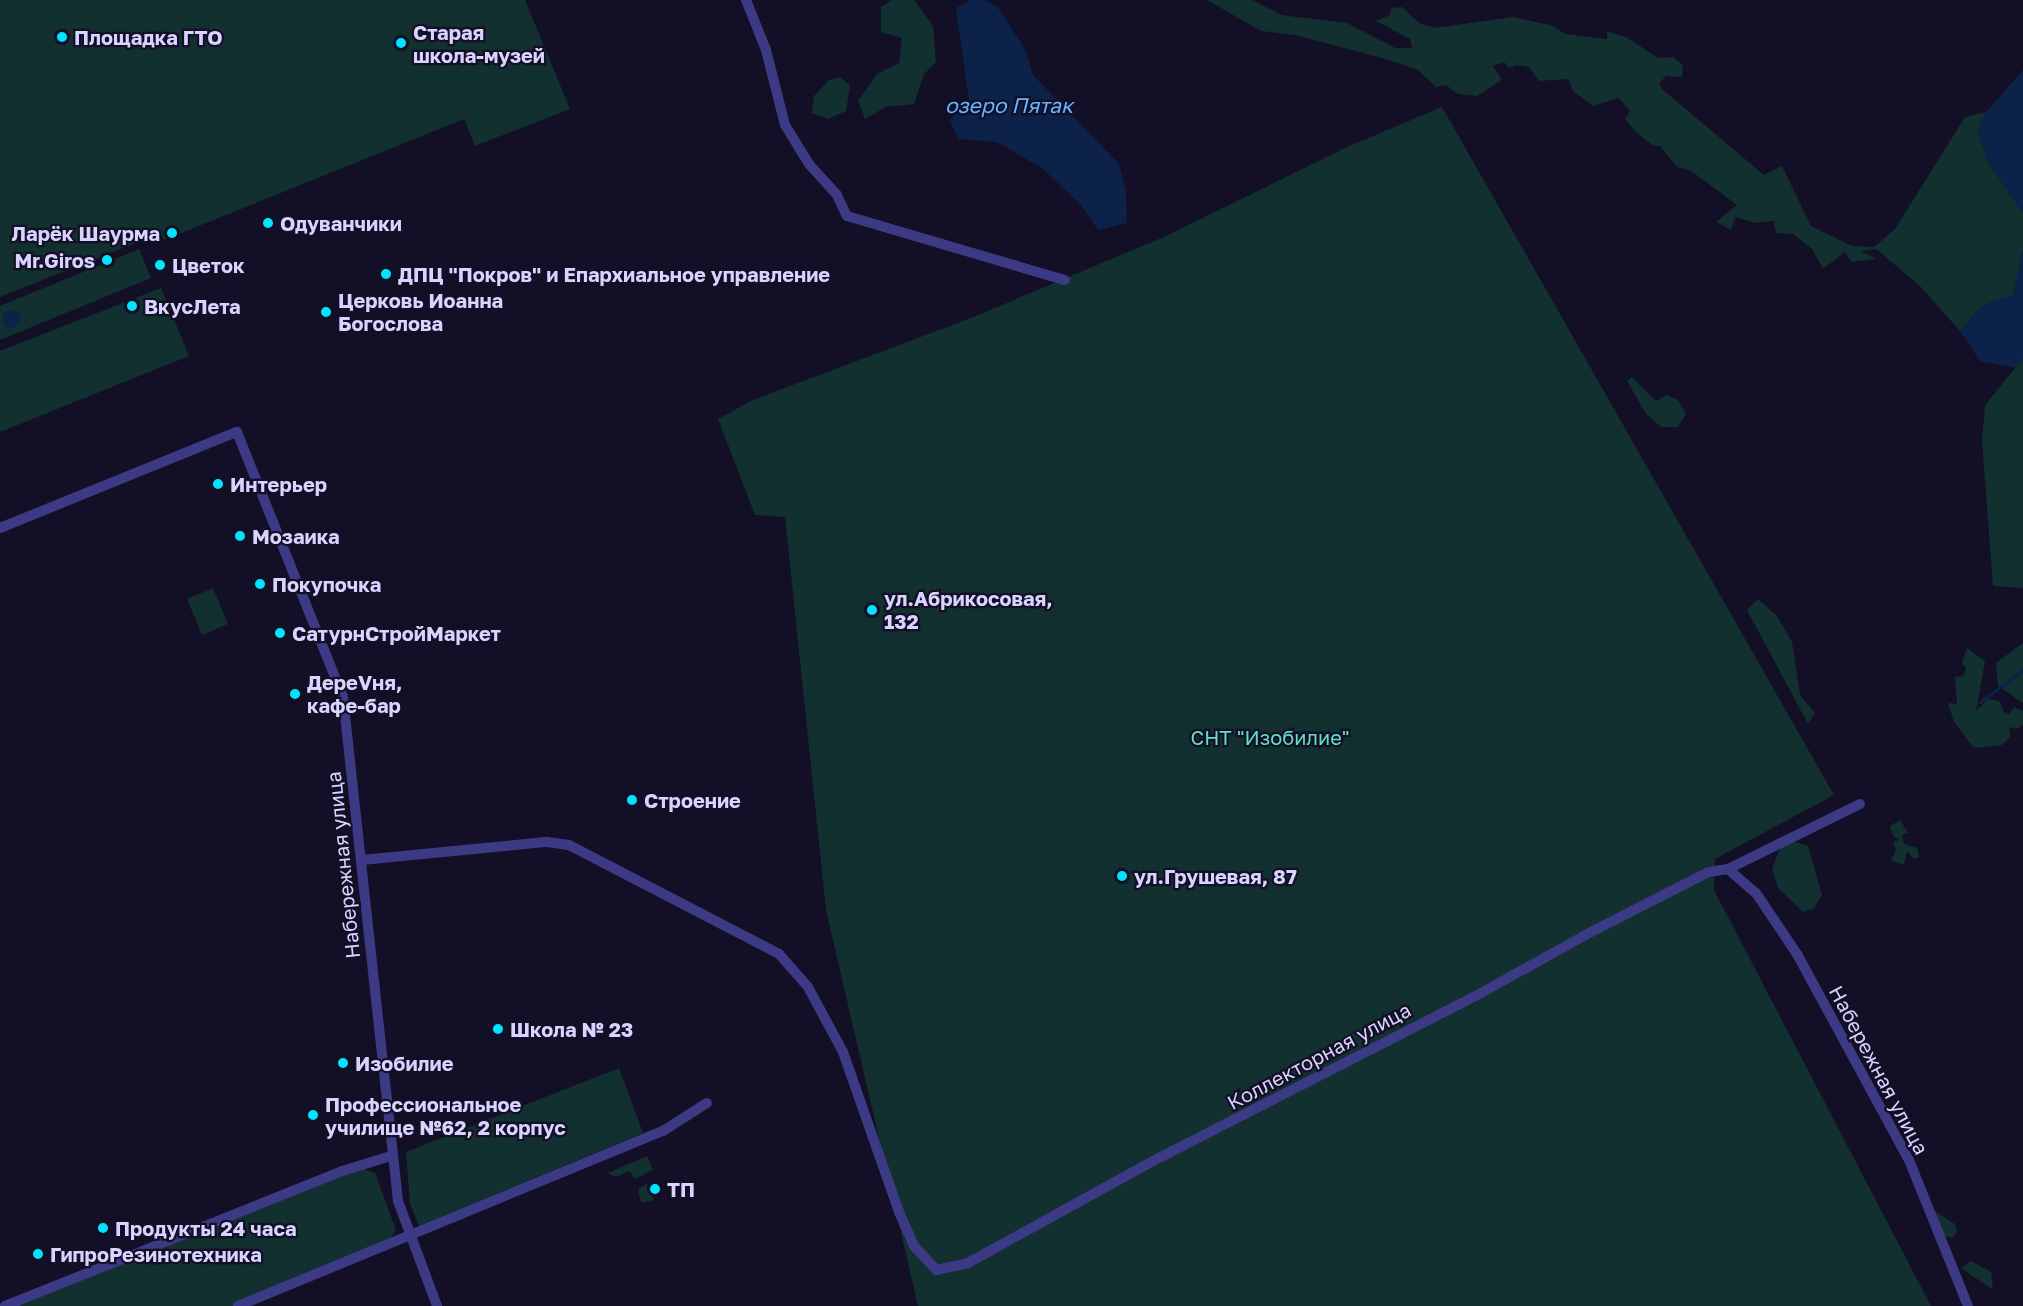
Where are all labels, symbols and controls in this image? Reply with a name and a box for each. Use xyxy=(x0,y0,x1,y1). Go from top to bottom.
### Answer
place label: Старая школа-музей xyxy=(413,20,545,67)
place label: Площадка ГТО xyxy=(74,25,223,49)
marker: Площадка ГТО xyxy=(55,30,69,44)
marker: Старая школа-музей xyxy=(394,36,408,50)
water label: озеро Пятак xyxy=(945,92,1073,118)
place label: Одуванчики xyxy=(280,211,402,235)
marker: Одуванчики xyxy=(261,216,275,230)
place label: Ларёк Шаурма xyxy=(12,221,160,245)
marker: Ларёк Шаурма xyxy=(165,226,179,240)
place label: Mr.Giros xyxy=(14,248,95,272)
marker: Mr.Giros xyxy=(100,253,114,267)
place label: Цветок xyxy=(172,253,245,277)
marker: Цветок xyxy=(153,258,167,272)
place label: ДПЦ "Покров" и Епархиальное управление xyxy=(398,262,830,286)
marker: ДПЦ "Покров" и Епархиальное управление xyxy=(379,267,393,281)
place label: Церковь Иоанна Богослова xyxy=(338,288,503,335)
place label: ВкусЛета xyxy=(144,294,241,318)
marker: ВкусЛета xyxy=(125,299,139,313)
marker: Церковь Иоанна Богослова xyxy=(319,305,333,319)
place label: Интерьер xyxy=(230,472,327,496)
marker: Интерьер xyxy=(211,477,225,491)
place label: Мозаика xyxy=(252,524,340,548)
marker: Мозаика xyxy=(233,529,247,543)
place label: Покупочка xyxy=(272,572,381,596)
marker: Покупочка xyxy=(253,577,267,591)
place label: ул.Абрикосовая, 132 xyxy=(884,586,1053,633)
marker: ул.Абрикосовая, 132 xyxy=(865,603,879,617)
place label: СатурнСтройМаркет xyxy=(292,621,501,645)
marker: СатурнСтройМаркет xyxy=(273,626,287,640)
place label: ДереVня, кафе-бар xyxy=(307,670,402,717)
marker: ДереVня, кафе-бар xyxy=(288,687,302,701)
park label: СНТ "Изобилие" xyxy=(1191,725,1349,749)
street label: Набережная улица xyxy=(321,770,365,960)
place label: Строение xyxy=(644,788,741,812)
marker: Строение xyxy=(625,793,639,807)
place label: ул.Грушевая, 87 xyxy=(1134,864,1297,888)
marker: ул.Грушевая, 87 xyxy=(1115,869,1129,883)
street label: Набережная улица xyxy=(1824,981,1934,1159)
street label: Коллекторная улица xyxy=(1223,997,1415,1115)
place label: Школа № 23 xyxy=(510,1017,633,1041)
marker: Школа № 23 xyxy=(491,1022,505,1036)
place label: Изобилие xyxy=(355,1051,454,1075)
marker: Изобилие xyxy=(336,1056,350,1070)
place label: Профессиональное училище №62, 2 корпус xyxy=(325,1092,566,1139)
marker: Профессиональное училище №62, 2 корпус xyxy=(306,1108,320,1122)
place label: ТП xyxy=(667,1177,695,1201)
marker: ТП xyxy=(648,1182,662,1196)
place label: Продукты 24 часа xyxy=(115,1216,297,1240)
marker: Продукты 24 часа xyxy=(96,1221,110,1235)
place label: ГипроРезинотехника xyxy=(50,1242,262,1266)
marker: ГипроРезинотехника xyxy=(31,1247,45,1261)

